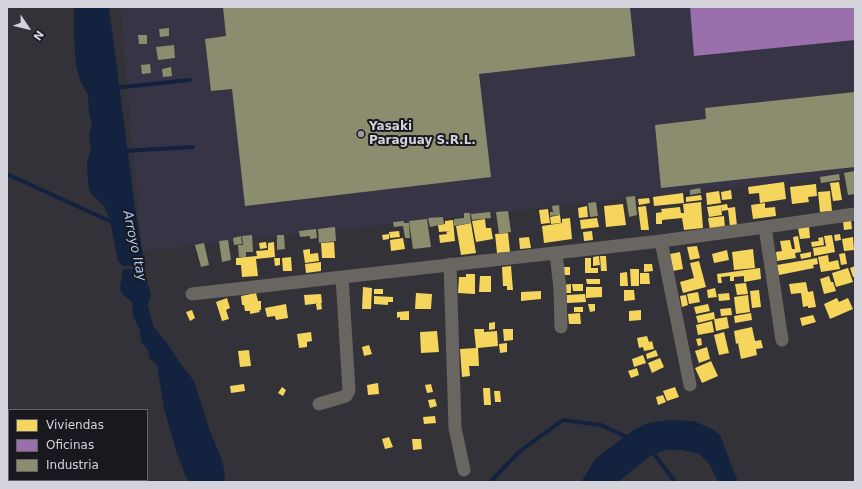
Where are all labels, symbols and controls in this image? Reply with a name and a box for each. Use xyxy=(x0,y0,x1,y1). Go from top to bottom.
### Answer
north arrow xyxy=(8,8,48,48)
text: N xyxy=(30,28,46,43)
place label: Yasaki Paraguay S.R.L. xyxy=(369,120,476,148)
marker: Yasaki Paraguay S.R.L. xyxy=(356,129,366,139)
water label: Arroyo Itay xyxy=(119,209,149,283)
legend xyxy=(8,409,148,481)
text: Viviendas xyxy=(46,418,104,432)
text: Oficinas xyxy=(46,438,94,452)
text: Industria xyxy=(46,458,99,472)

